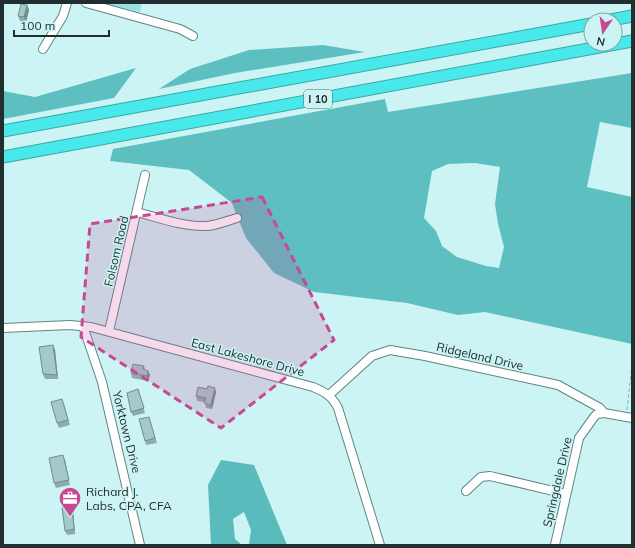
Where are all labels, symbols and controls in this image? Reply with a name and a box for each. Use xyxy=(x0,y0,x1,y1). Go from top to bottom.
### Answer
scale bar xyxy=(14,12,109,38)
north arrow xyxy=(583,12,623,52)
text: 100 m xyxy=(20,18,55,33)
text: N xyxy=(595,34,606,49)
road number: I 10 xyxy=(304,90,332,108)
street label: Folsom Road xyxy=(101,214,131,288)
street label: East Lakeshore Drive xyxy=(190,335,306,379)
street label: Ridgeland Drive xyxy=(435,339,525,373)
street label: Yorktown Drive xyxy=(109,388,144,475)
street label: Springdale Drive xyxy=(539,435,575,529)
place label: Richard J. Labs, CPA, CFA xyxy=(86,484,172,513)
office icon: Richard J. Labs, CPA, CFA xyxy=(57,485,83,518)

